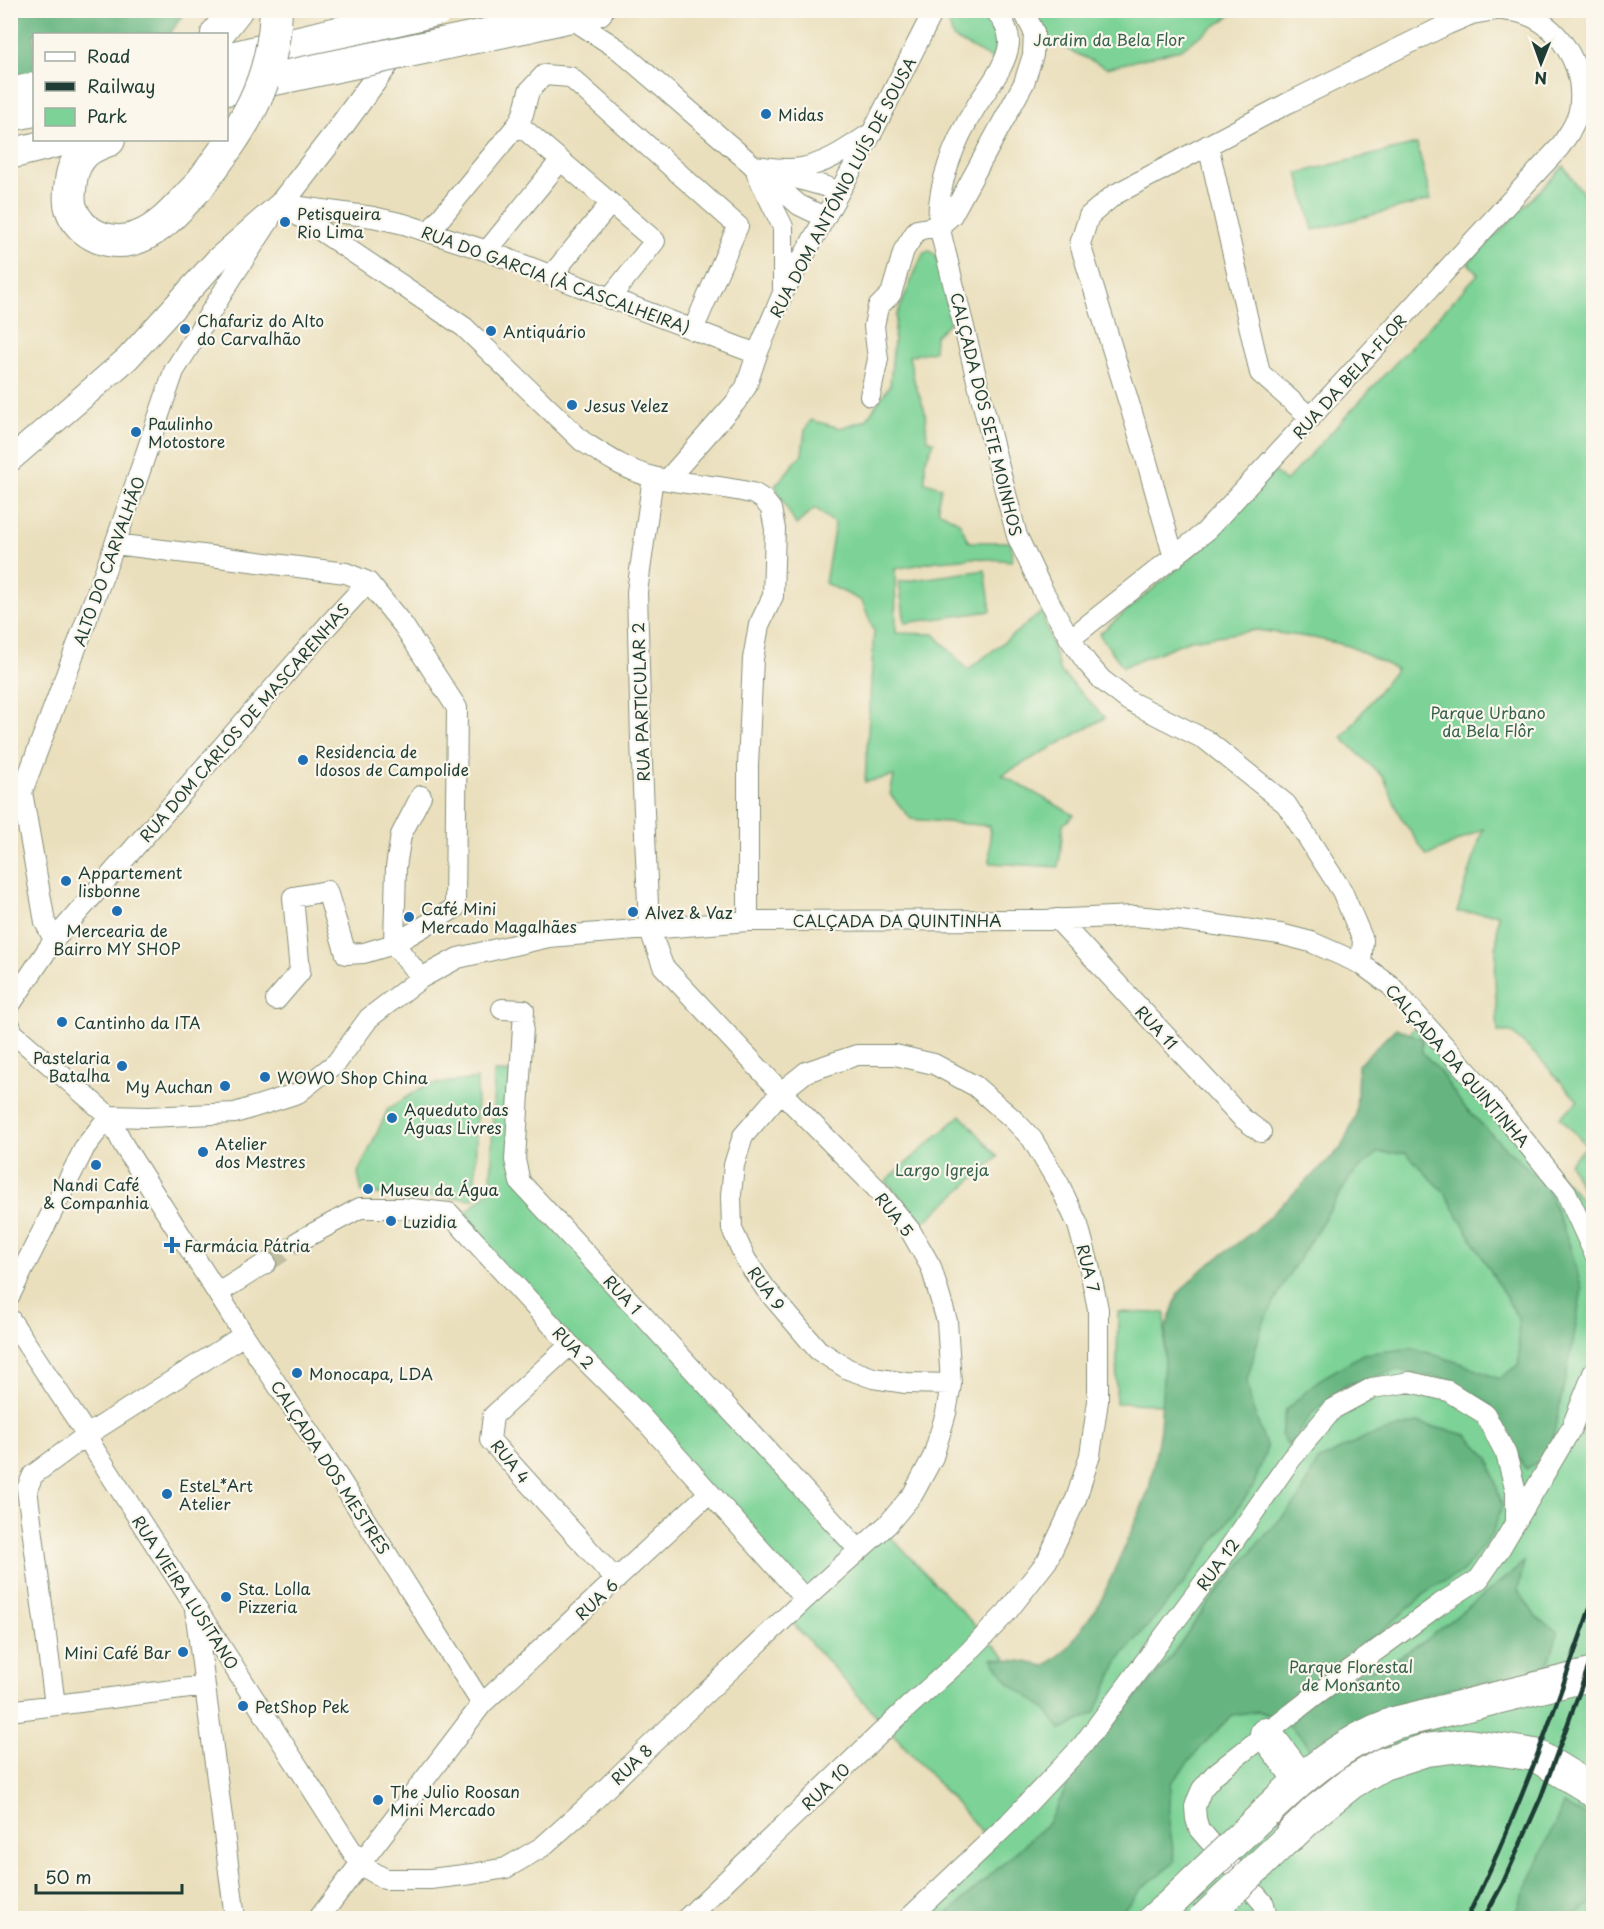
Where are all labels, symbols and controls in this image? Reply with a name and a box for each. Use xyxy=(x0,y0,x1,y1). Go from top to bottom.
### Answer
park label: Jardim da Bela Flor xyxy=(1033,27,1185,51)
legend xyxy=(33,33,228,141)
north arrow xyxy=(1511,33,1571,93)
text: Road xyxy=(87,42,131,69)
street label: RUA DOM ANTÓNIO LUÍS DE SOUSA xyxy=(763,53,921,321)
text: N xyxy=(1534,67,1547,91)
text: Railway xyxy=(87,72,155,99)
text: Park xyxy=(87,102,127,129)
place label: Midas xyxy=(778,102,824,126)
marker: Midas xyxy=(759,107,773,121)
place label: Petisqueira Rio Lima xyxy=(297,201,381,243)
marker: Petisqueira Rio Lima xyxy=(278,215,292,229)
street label: RUA DO GARCIA (À CASCALHEIRA) xyxy=(418,219,694,339)
street label: CALÇADA DOS SETE MOINHOS xyxy=(945,290,1029,538)
place label: Chafariz do Alto do Carvalhão xyxy=(197,308,324,350)
street label: RUA DA BELA-FLOR xyxy=(1286,308,1412,444)
place label: Antiquário xyxy=(503,319,586,343)
marker: Chafariz do Alto do Carvalhão xyxy=(178,322,192,336)
marker: Antiquário xyxy=(484,324,498,338)
place label: Jesus Velez xyxy=(584,393,669,417)
marker: Jesus Velez xyxy=(565,398,579,412)
place label: Paulinho Motostore xyxy=(148,411,225,453)
marker: Paulinho Motostore xyxy=(129,425,143,439)
street label: ALTO DO CARVALHÃO xyxy=(66,473,150,649)
street label: RUA DOM CARLOS DE MASCARENHAS xyxy=(133,597,355,847)
street label: RUA PARTICULAR 2 xyxy=(625,622,655,782)
park label: Parque Urbano da Bela Flôr xyxy=(1430,700,1546,742)
place label: Residencia de Idosos de Campolide xyxy=(315,739,469,781)
marker: Residencia de Idosos de Campolide xyxy=(296,753,310,767)
place label: Appartement lisbonne xyxy=(78,860,183,902)
marker: Appartement lisbonne xyxy=(59,874,73,888)
place label: Café Mini Mercado Magalhães xyxy=(421,896,577,938)
place label: Alvez & Vaz xyxy=(645,900,733,924)
marker: Mercearia de Bairro MY SHOP xyxy=(110,904,124,918)
marker: Alvez & Vaz xyxy=(626,905,640,919)
street label: CALÇADA DA QUINTINHA xyxy=(793,908,1001,932)
marker: Café Mini Mercado Magalhães xyxy=(402,910,416,924)
place label: Mercearia de Bairro MY SHOP xyxy=(53,918,181,960)
street label: CALÇADA DA QUINTINHA xyxy=(1380,978,1536,1152)
street label: RUA 11 xyxy=(1130,1000,1184,1054)
place label: Cantinho da ITA xyxy=(74,1010,201,1034)
marker: Cantinho da ITA xyxy=(55,1015,69,1029)
place label: Pastelaria Batalha xyxy=(33,1045,110,1087)
marker: Pastelaria Batalha xyxy=(115,1059,129,1073)
place label: WOWO Shop China xyxy=(277,1065,428,1089)
marker: WOWO Shop China xyxy=(258,1070,272,1084)
place label: My Auchan xyxy=(126,1074,213,1098)
marker: My Auchan xyxy=(218,1079,232,1093)
place label: Aqueduto das Águas Livres xyxy=(404,1097,509,1139)
marker: Aqueduto das Águas Livres xyxy=(385,1111,399,1125)
place label: Atelier dos Mestres xyxy=(215,1131,305,1173)
marker: Atelier dos Mestres xyxy=(196,1145,210,1159)
park label: Largo Igreja xyxy=(895,1157,990,1181)
marker: Nandi Café & Companhia xyxy=(89,1158,103,1172)
place label: Nandi Café & Companhia xyxy=(43,1172,149,1214)
place label: Museu da Água xyxy=(380,1177,499,1201)
marker: Museu da Água xyxy=(361,1182,375,1196)
street label: RUA 5 xyxy=(870,1187,920,1241)
place label: Luzidia xyxy=(403,1209,457,1233)
marker: Luzidia xyxy=(384,1214,398,1228)
place label: Farmácia Pátria xyxy=(184,1233,310,1257)
marker: Farmácia Pátria xyxy=(165,1238,179,1252)
street label: RUA 7 xyxy=(1071,1241,1107,1295)
street label: RUA 9 xyxy=(743,1261,791,1315)
street label: RUA 1 xyxy=(599,1269,647,1319)
street label: RUA 2 xyxy=(548,1320,600,1374)
place label: Monocapa, LDA xyxy=(309,1361,433,1385)
marker: Monocapa, LDA xyxy=(290,1366,304,1380)
street label: CALÇADA DOS MESTRES xyxy=(265,1375,397,1559)
street label: RUA 4 xyxy=(486,1434,536,1488)
place label: EsteL*Art Atelier xyxy=(179,1473,253,1515)
marker: EsteL*Art Atelier xyxy=(160,1487,174,1501)
street label: RUA VIEIRA LUSITANO xyxy=(127,1510,245,1674)
street label: RUA 12 xyxy=(1190,1533,1244,1595)
street label: RUA 6 xyxy=(569,1573,623,1625)
place label: Sta. Lolla Pizzeria xyxy=(238,1576,310,1618)
marker: Sta. Lolla Pizzeria xyxy=(219,1590,233,1604)
place label: Mini Café Bar xyxy=(64,1640,172,1664)
marker: Mini Café Bar xyxy=(176,1645,190,1659)
park label: Parque Florestal de Monsanto xyxy=(1289,1654,1413,1696)
place label: PetShop Pek xyxy=(255,1694,350,1718)
marker: PetShop Pek xyxy=(236,1699,250,1713)
street label: RUA 8 xyxy=(605,1738,657,1790)
street label: RUA 10 xyxy=(795,1757,855,1815)
place label: The Julio Roosan Mini Mercado xyxy=(390,1779,520,1821)
marker: The Julio Roosan Mini Mercado xyxy=(371,1793,385,1807)
scale bar xyxy=(36,1857,182,1895)
text: 50 m xyxy=(45,1863,92,1890)

